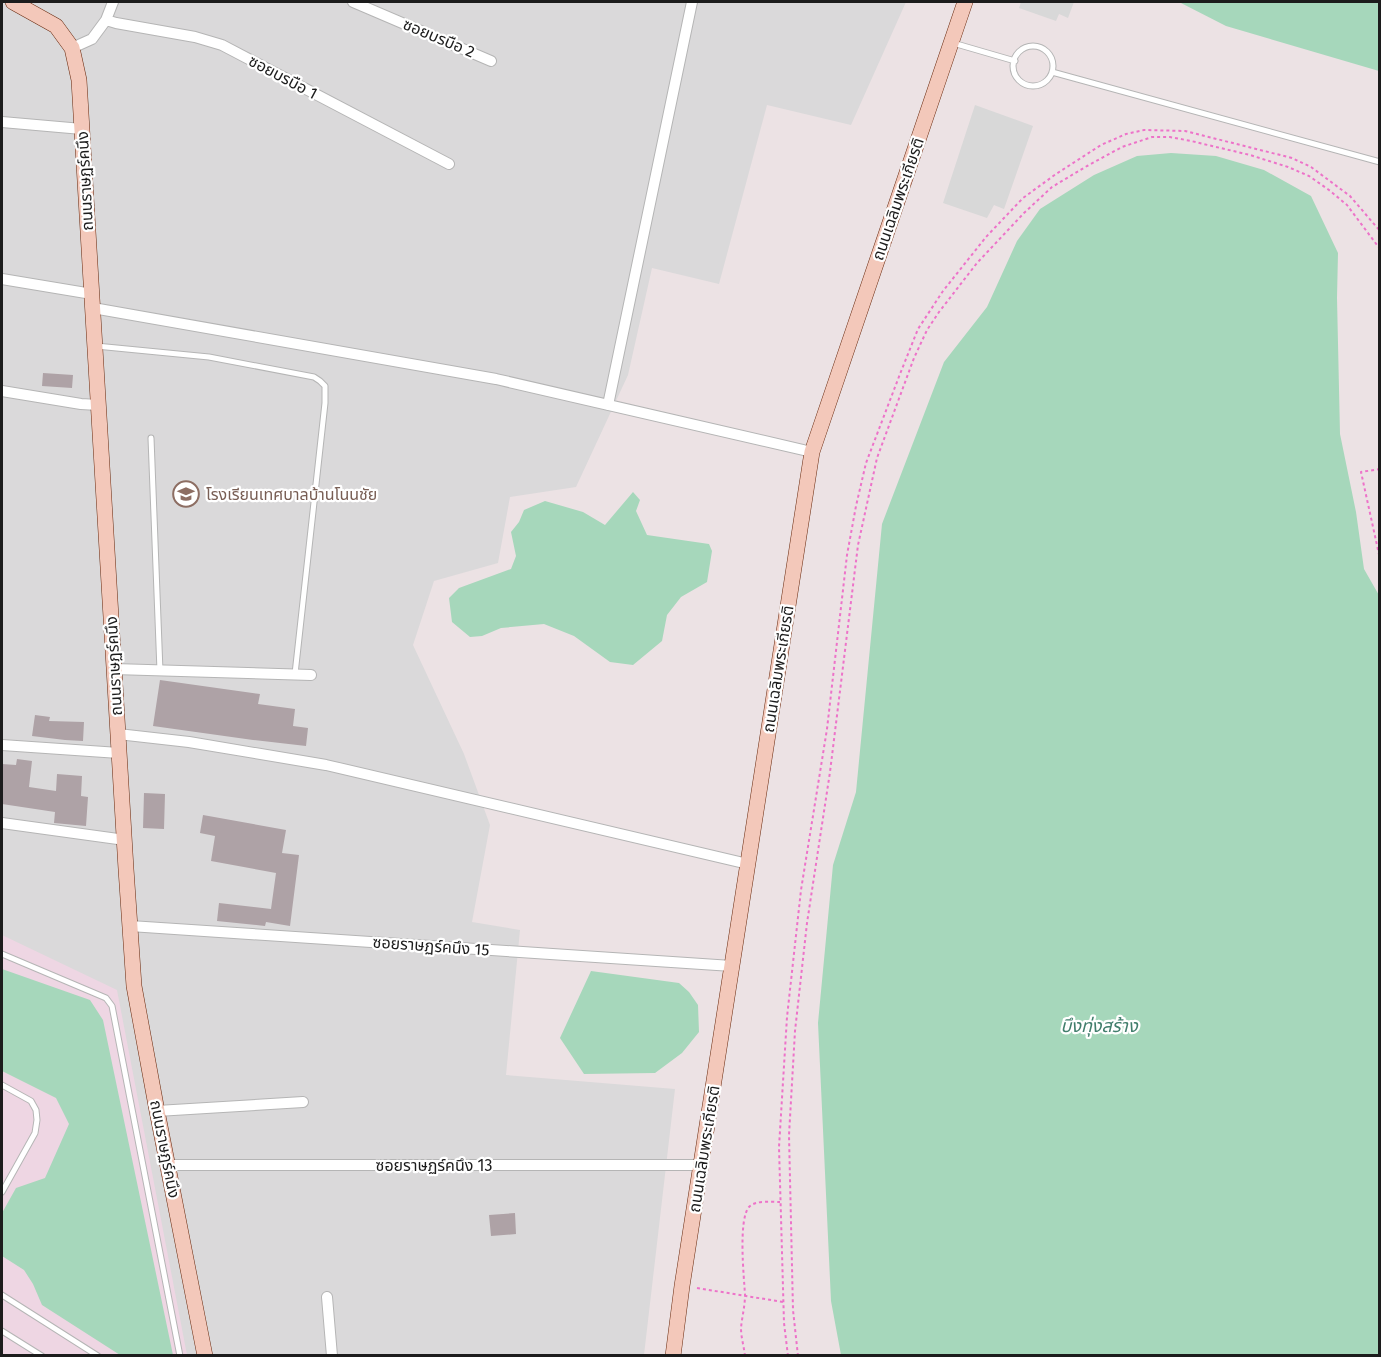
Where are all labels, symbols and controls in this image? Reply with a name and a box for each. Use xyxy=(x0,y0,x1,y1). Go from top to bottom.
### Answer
street label: ซอยบรบือ 2 xyxy=(400,14,478,62)
street label: ซอยบรบือ 1 xyxy=(245,51,321,103)
street label: ถนนราษฏร์คนึง xyxy=(73,131,97,231)
street label: ถนนเฉลิมพระเกียรติ xyxy=(868,135,928,263)
school or university icon: โรงเรียนเทศบาลบ้านโนนชัย xyxy=(171,479,201,509)
place label: โรงเรียนเทศบาลบ้านโนนชัย xyxy=(206,485,377,504)
street label: ถนนเฉลิมพระเกียรติ xyxy=(759,604,797,734)
street label: ถนนราษฏร์คนึง xyxy=(102,616,126,716)
street label: ซอยราษฏร์คนึง 15 xyxy=(372,932,490,960)
water label: บึงทุ่งสร้าง xyxy=(1060,1015,1139,1037)
street label: ถนนเฉลิมพระเกียรติ xyxy=(685,1084,723,1214)
street label: ถนนราษฏร์คนึง xyxy=(146,1098,184,1200)
street label: ซอยราษฏร์คนึง 13 xyxy=(376,1156,492,1175)

